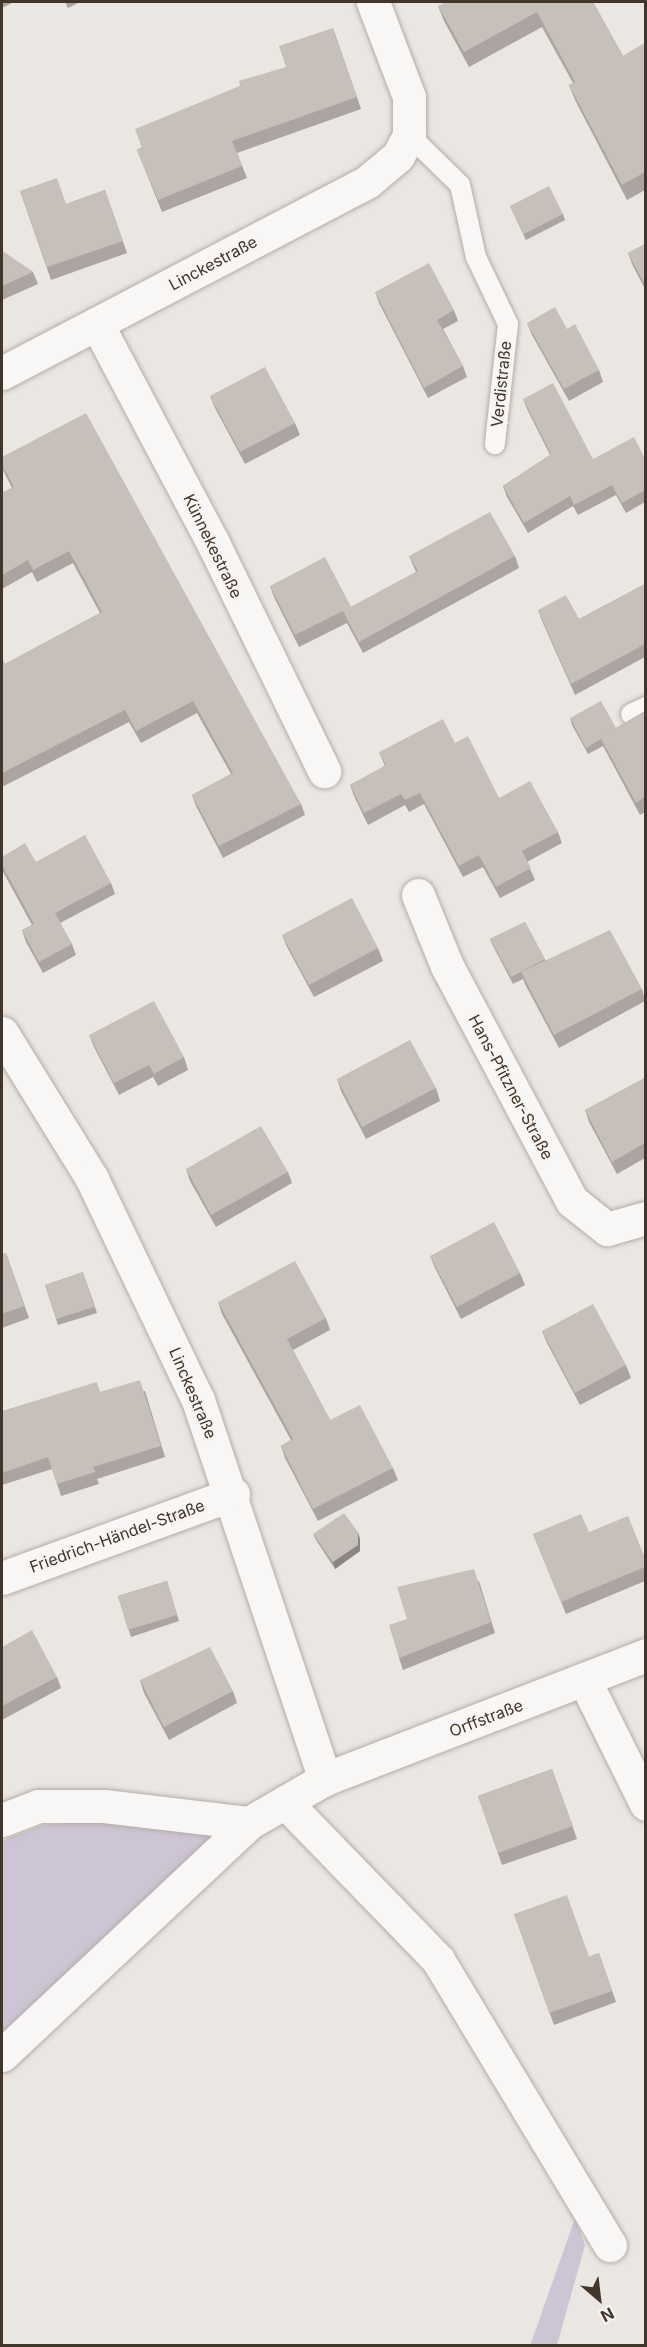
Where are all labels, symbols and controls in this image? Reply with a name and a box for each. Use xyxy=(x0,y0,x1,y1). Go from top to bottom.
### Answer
street label: Linckestraße xyxy=(166,232,260,294)
street label: Verdistraße xyxy=(487,340,515,428)
street label: Künnekestraße xyxy=(179,491,247,601)
street label: Hans-Pfitzner-Straße xyxy=(465,1011,557,1163)
street label: Linckestraße xyxy=(165,1345,221,1441)
street label: Friedrich-Händel-Straße xyxy=(27,1495,207,1577)
street label: Orffstraße xyxy=(447,1695,525,1741)
north arrow xyxy=(569,2269,629,2329)
text: N xyxy=(597,2303,618,2327)

